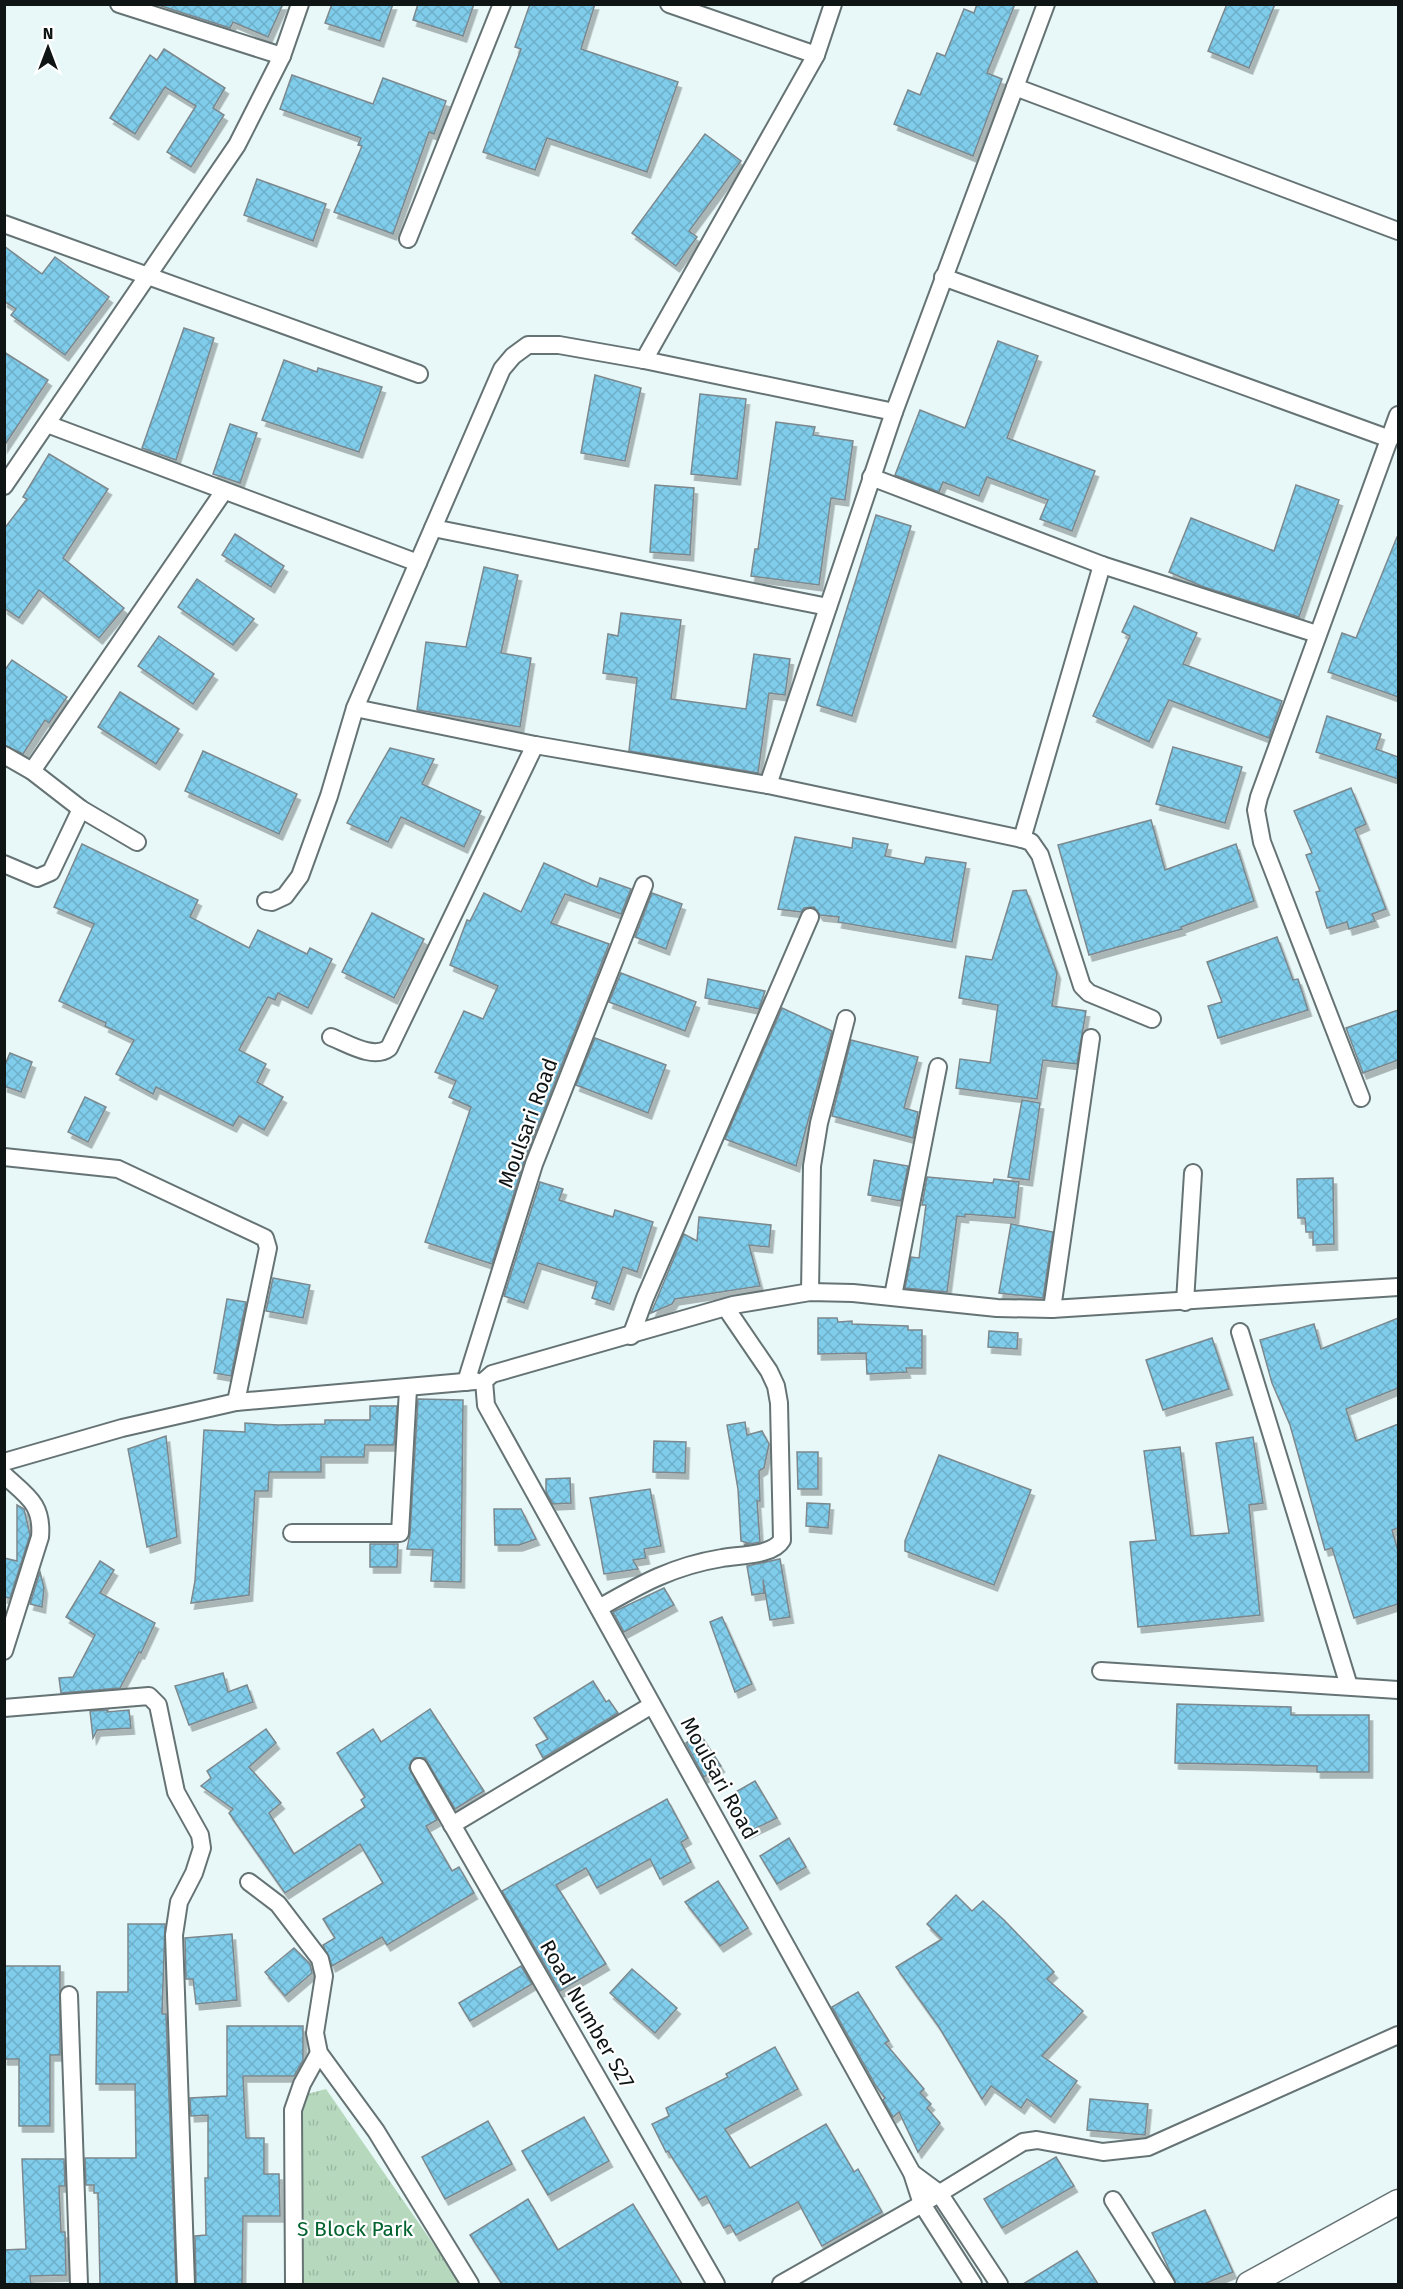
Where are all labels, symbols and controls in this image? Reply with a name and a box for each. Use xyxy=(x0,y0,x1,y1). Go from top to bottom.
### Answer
north arrow xyxy=(18,18,78,78)
text: N xyxy=(43,24,53,43)
street label: Moulsari Road xyxy=(493,1055,563,1191)
street label: Moulsari Road xyxy=(675,1712,763,1844)
street label: Road Number S27 xyxy=(534,1935,640,2093)
park label: S Block Park xyxy=(297,2216,413,2242)

